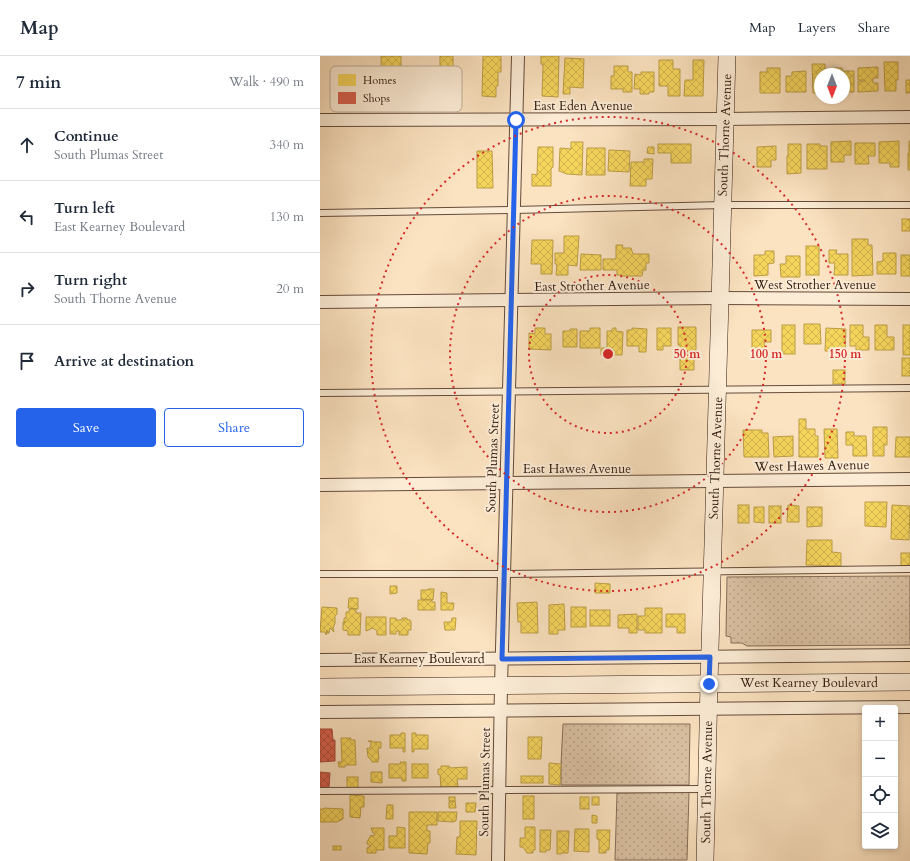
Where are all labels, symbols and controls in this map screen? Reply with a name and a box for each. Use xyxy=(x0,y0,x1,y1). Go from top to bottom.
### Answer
text: Map xyxy=(20,15,59,41)
text: Map xyxy=(749,18,776,37)
text: Layers xyxy=(798,18,836,37)
text: Share xyxy=(858,18,890,37)
legend xyxy=(330,66,462,112)
north arrow xyxy=(814,68,850,104)
text: 7 min xyxy=(16,71,61,94)
text: Walk · 490 m xyxy=(229,73,304,91)
text: Homes xyxy=(363,73,396,88)
street label: South Thorne Avenue xyxy=(714,73,736,197)
text: Shops xyxy=(363,91,390,106)
street label: East Eden Avenue xyxy=(533,97,633,115)
route start xyxy=(507,111,525,129)
text: Continue xyxy=(54,126,119,146)
icon: ahead xyxy=(16,134,38,156)
text: 340 m xyxy=(270,136,304,154)
text: South Plumas Street xyxy=(54,146,163,164)
text: Turn left xyxy=(54,198,115,218)
icon: left xyxy=(16,206,38,228)
text: 130 m xyxy=(270,208,304,226)
text: East Kearney Boulevard xyxy=(54,218,185,236)
text: Turn right xyxy=(54,270,127,290)
street label: East Strother Avenue xyxy=(534,276,650,296)
street label: West Strother Avenue xyxy=(753,276,876,294)
icon: right xyxy=(16,278,38,300)
text: 20 m xyxy=(276,280,304,298)
text: South Thorne Avenue xyxy=(54,290,177,308)
text: 50 m xyxy=(674,346,701,362)
text: 100 m xyxy=(750,346,783,362)
text: 150 m xyxy=(829,346,862,362)
centre of rings xyxy=(601,347,615,361)
icon: arrive xyxy=(16,350,38,372)
text: Arrive at destination xyxy=(54,351,194,371)
street label: South Thorne Avenue xyxy=(705,396,727,520)
street label: South Plumas Street xyxy=(482,403,504,513)
button: Save xyxy=(16,408,156,447)
button: Share xyxy=(164,408,304,447)
street label: West Hawes Avenue xyxy=(753,456,870,476)
street label: East Hawes Avenue xyxy=(523,460,631,478)
street label: East Kearney Boulevard xyxy=(353,650,485,668)
street label: West Kearney Boulevard xyxy=(739,674,878,692)
route end xyxy=(700,675,718,693)
map controls xyxy=(862,705,898,849)
button: + xyxy=(862,705,898,741)
street label: South Thorne Avenue xyxy=(697,720,717,844)
street label: South Plumas Street xyxy=(475,727,495,837)
button: − xyxy=(862,741,898,777)
button: locate xyxy=(862,777,898,813)
button: layers xyxy=(862,813,898,849)

